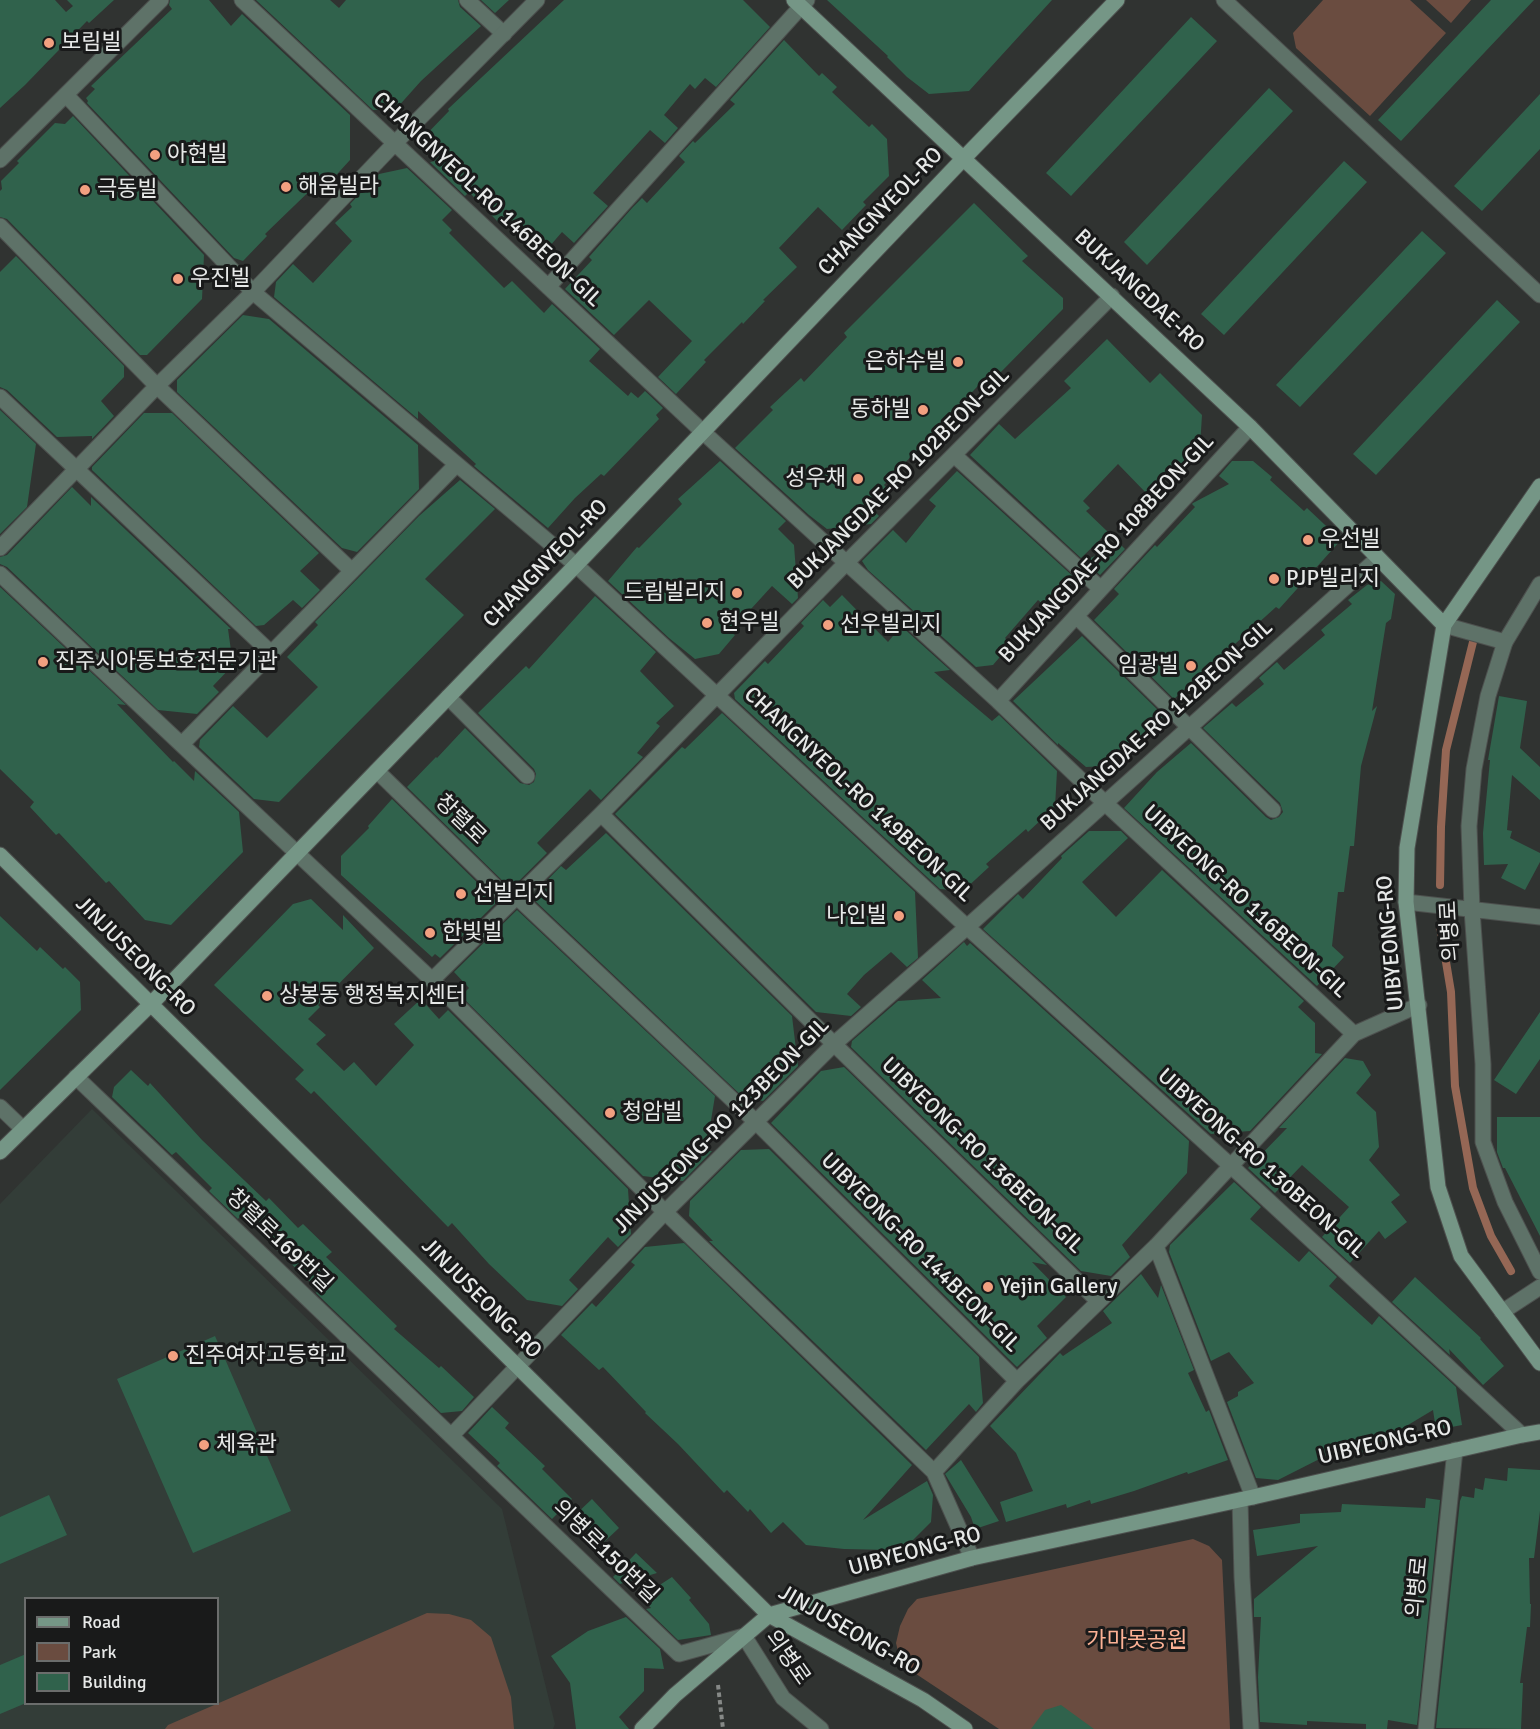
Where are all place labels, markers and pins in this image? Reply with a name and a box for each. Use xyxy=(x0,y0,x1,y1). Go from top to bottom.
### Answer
place label: 보림빌 xyxy=(61,30,122,56)
marker: 보림빌 xyxy=(42,36,56,50)
place label: 아현빌 xyxy=(167,142,228,168)
marker: 아현빌 xyxy=(148,148,162,162)
place label: 해움빌라 xyxy=(298,174,379,200)
place label: 극동빌 xyxy=(97,177,158,203)
marker: 해움빌라 xyxy=(279,180,293,194)
marker: 극동빌 xyxy=(78,183,92,197)
place label: 우진빌 xyxy=(190,266,251,292)
marker: 우진빌 xyxy=(171,272,185,286)
place label: 은하수빌 xyxy=(865,349,946,375)
marker: 은하수빌 xyxy=(951,355,965,369)
place label: 동하빌 xyxy=(850,397,911,423)
marker: 동하빌 xyxy=(916,403,930,417)
place label: 성우채 xyxy=(785,466,846,492)
marker: 성우채 xyxy=(851,472,865,486)
place label: 우선빌 xyxy=(1320,527,1381,553)
marker: 우선빌 xyxy=(1301,533,1315,547)
place label: PJP빌리지 xyxy=(1286,566,1380,592)
marker: PJP빌리지 xyxy=(1267,572,1281,586)
place label: 드림빌리지 xyxy=(624,580,725,606)
marker: 드림빌리지 xyxy=(730,586,744,600)
place label: 현우빌 xyxy=(719,610,780,636)
place label: 선우빌리지 xyxy=(840,612,941,638)
marker: 현우빌 xyxy=(700,616,714,630)
marker: 선우빌리지 xyxy=(821,618,835,632)
place label: 진주시아동보호전문기관 xyxy=(55,649,278,675)
place label: 임광빌 xyxy=(1118,653,1179,679)
marker: 진주시아동보호전문기관 xyxy=(36,655,50,669)
marker: 임광빌 xyxy=(1184,659,1198,673)
place label: 선빌리지 xyxy=(473,881,554,907)
marker: 선빌리지 xyxy=(454,887,468,901)
place label: 나인빌 xyxy=(826,903,887,929)
marker: 나인빌 xyxy=(892,909,906,923)
place label: 한빛빌 xyxy=(442,920,503,946)
marker: 한빛빌 xyxy=(423,926,437,940)
place label: 상봉동 행정복지센터 xyxy=(279,983,466,1009)
marker: 상봉동 행정복지센터 xyxy=(260,989,274,1003)
place label: 청암빌 xyxy=(622,1100,683,1126)
marker: 청암빌 xyxy=(603,1106,617,1120)
place label: Yejin Gallery xyxy=(1000,1274,1117,1300)
marker: Yejin Gallery xyxy=(981,1280,995,1294)
place label: 진주여자고등학교 xyxy=(185,1343,347,1369)
marker: 진주여자고등학교 xyxy=(166,1349,180,1363)
place label: 체육관 xyxy=(216,1432,277,1458)
marker: 체육관 xyxy=(197,1438,211,1452)

